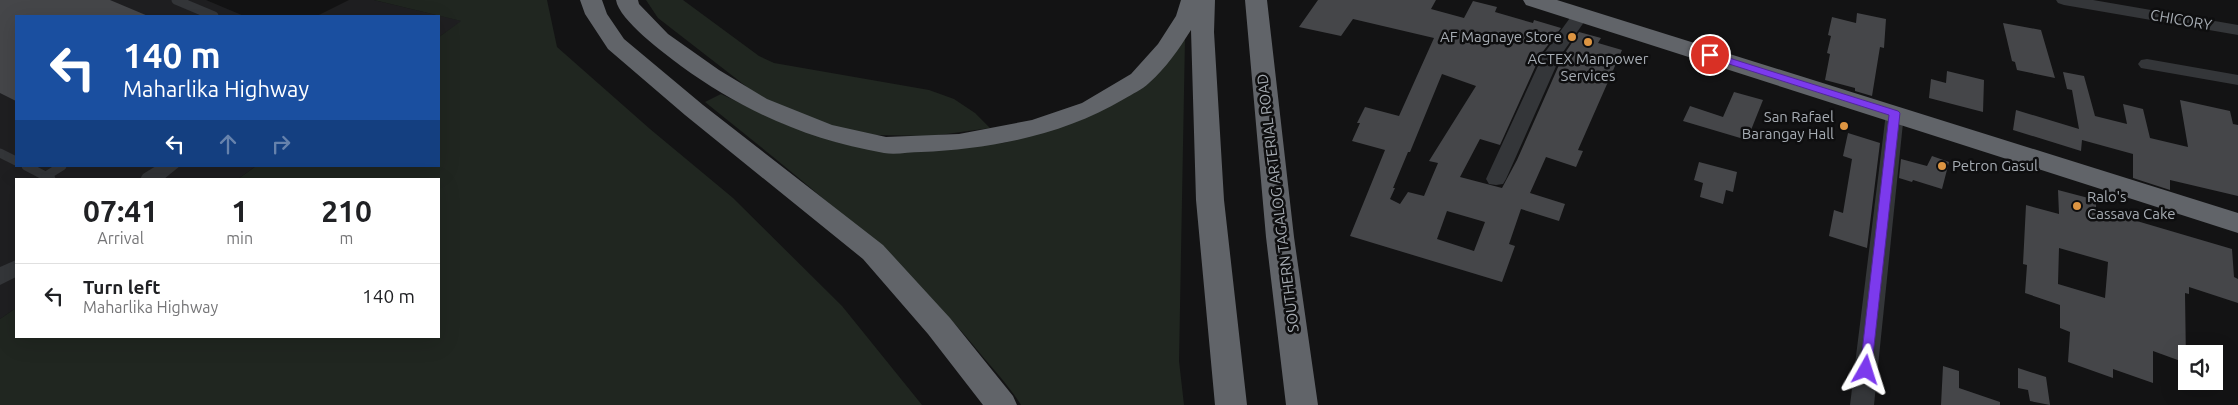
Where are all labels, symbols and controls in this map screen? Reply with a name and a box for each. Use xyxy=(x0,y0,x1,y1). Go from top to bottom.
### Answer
street label: CHICORY xyxy=(2149,6,2213,33)
place label: AF Magnaye Store xyxy=(1440,28,1562,45)
marker: AF Magnaye Store xyxy=(1566,31,1578,43)
pin xyxy=(1689,34,1731,76)
icon: left xyxy=(40,35,105,100)
text: 140 m xyxy=(123,35,221,75)
marker: ACTEX Manpower Services xyxy=(1582,36,1594,48)
icon: arrive xyxy=(1696,41,1724,69)
place label: ACTEX Manpower Services xyxy=(1528,50,1649,84)
street label: SOUTHERN TAGALOG ARTERIAL ROAD xyxy=(1253,73,1302,333)
text: Maharlika Highway xyxy=(123,76,309,101)
place label: San Rafael Barangay Hall xyxy=(1742,108,1834,142)
marker: San Rafael Barangay Hall xyxy=(1838,120,1850,132)
icon: left xyxy=(161,130,189,158)
icon: ahead xyxy=(214,130,242,158)
icon: right xyxy=(267,130,295,158)
place label: Petron Gasul xyxy=(1952,157,2038,174)
marker: Petron Gasul xyxy=(1936,160,1948,172)
place label: Ralo's Cassava Cake xyxy=(2087,188,2176,222)
text: 07:41 xyxy=(83,194,158,228)
text: 1 xyxy=(231,194,248,228)
text: 210 xyxy=(321,194,372,228)
marker: Ralo's Cassava Cake xyxy=(2071,200,2083,212)
text: Arrival xyxy=(97,229,144,247)
text: min xyxy=(226,229,253,247)
text: m xyxy=(340,229,353,247)
text: Turn left xyxy=(83,276,161,298)
icon: left xyxy=(40,282,68,310)
text: 140 m xyxy=(362,285,415,307)
text: Maharlika Highway xyxy=(83,298,218,316)
position arrow xyxy=(1839,343,1891,395)
map controls xyxy=(2178,345,2223,390)
button: sound xyxy=(2178,345,2223,390)

